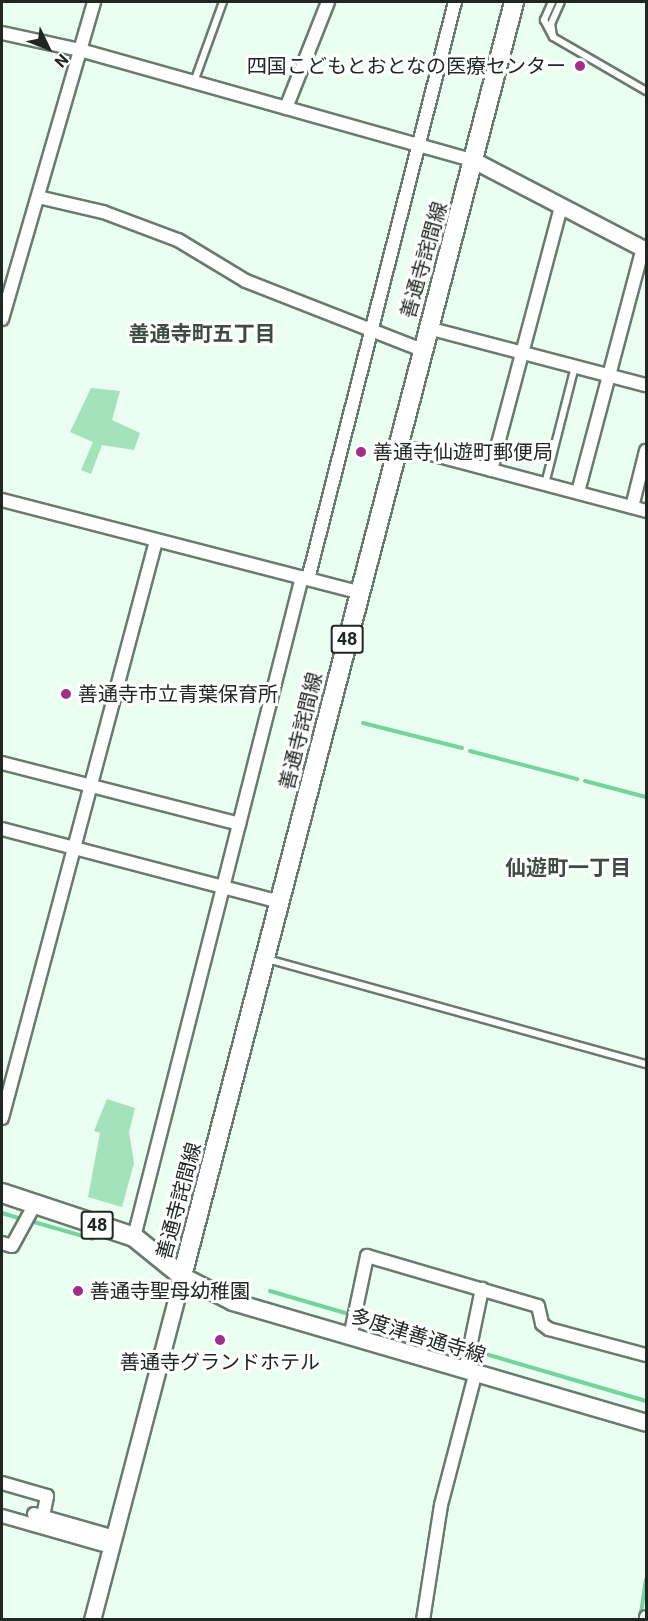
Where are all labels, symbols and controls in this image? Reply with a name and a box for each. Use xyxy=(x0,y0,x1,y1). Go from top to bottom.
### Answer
north arrow xyxy=(18,18,78,78)
text: N xyxy=(51,50,72,71)
place label: 四国こどもとおとなの医療センター xyxy=(246,54,566,78)
marker: 四国こどもとおとなの医療センター xyxy=(571,57,589,75)
street label: 善通寺詫間線 xyxy=(396,199,452,321)
district label: 善通寺町五丁目 xyxy=(129,321,275,347)
place label: 善通寺仙遊町郵便局 xyxy=(373,440,553,464)
marker: 善通寺仙遊町郵便局 xyxy=(354,445,368,459)
road number: 48 xyxy=(330,624,364,654)
street label: 善通寺詫間線 xyxy=(275,670,327,792)
place label: 善通寺市立青葉保育所 xyxy=(78,682,278,706)
marker: 善通寺市立青葉保育所 xyxy=(59,687,73,701)
district label: 仙遊町一丁目 xyxy=(505,855,631,881)
street label: 善通寺詫間線 xyxy=(152,1140,206,1262)
road number: 48 xyxy=(80,1210,114,1240)
place label: 善通寺聖母幼稚園 xyxy=(90,1279,250,1303)
marker: 善通寺聖母幼稚園 xyxy=(71,1284,85,1298)
street label: 多度津善通寺線 xyxy=(348,1304,488,1368)
marker: 善通寺グランドホテル xyxy=(213,1333,227,1347)
place label: 善通寺グランドホテル xyxy=(120,1350,320,1374)

